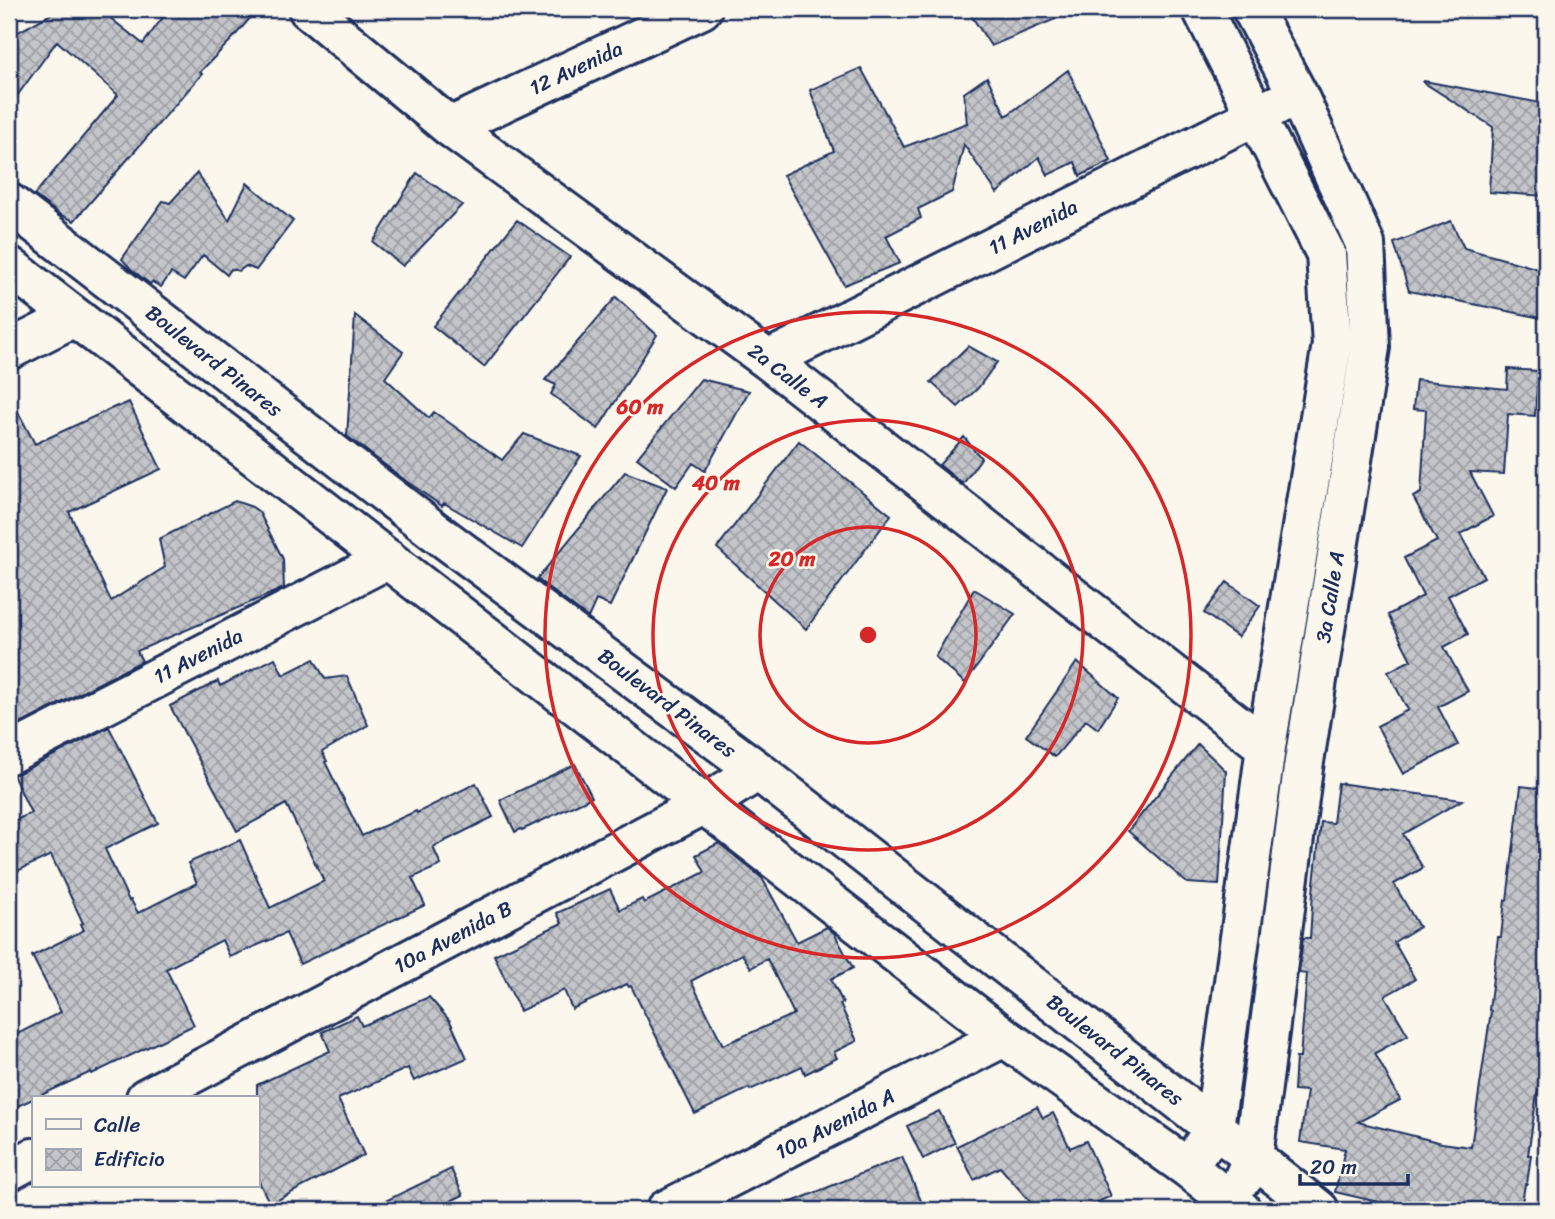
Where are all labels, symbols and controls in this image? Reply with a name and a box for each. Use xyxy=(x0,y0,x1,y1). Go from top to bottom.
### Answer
street label: 12 Avenida xyxy=(523,30,630,106)
street label: 11 Avenida xyxy=(981,188,1085,266)
street label: Boulevard Pinares xyxy=(137,295,291,427)
street label: 2a Calle A xyxy=(739,333,837,419)
text: 60 m xyxy=(616,388,664,426)
text: 40 m xyxy=(691,464,741,502)
text: 20 m xyxy=(768,540,816,578)
street label: 3a Calle A xyxy=(1304,548,1356,646)
street label: 11 Avenida xyxy=(146,617,250,695)
centre of rings xyxy=(856,623,880,647)
street label: Boulevard Pinares xyxy=(589,638,745,768)
street label: 10a Avenida B xyxy=(387,890,519,984)
street label: Boulevard Pinares xyxy=(1038,984,1192,1116)
street label: 10a Avenida A xyxy=(768,1077,902,1171)
legend xyxy=(32,1096,259,1188)
text: Calle xyxy=(94,1106,141,1144)
text: Edificio xyxy=(94,1140,165,1178)
scale bar xyxy=(1300,1142,1408,1186)
text: 20 m xyxy=(1310,1148,1357,1186)

